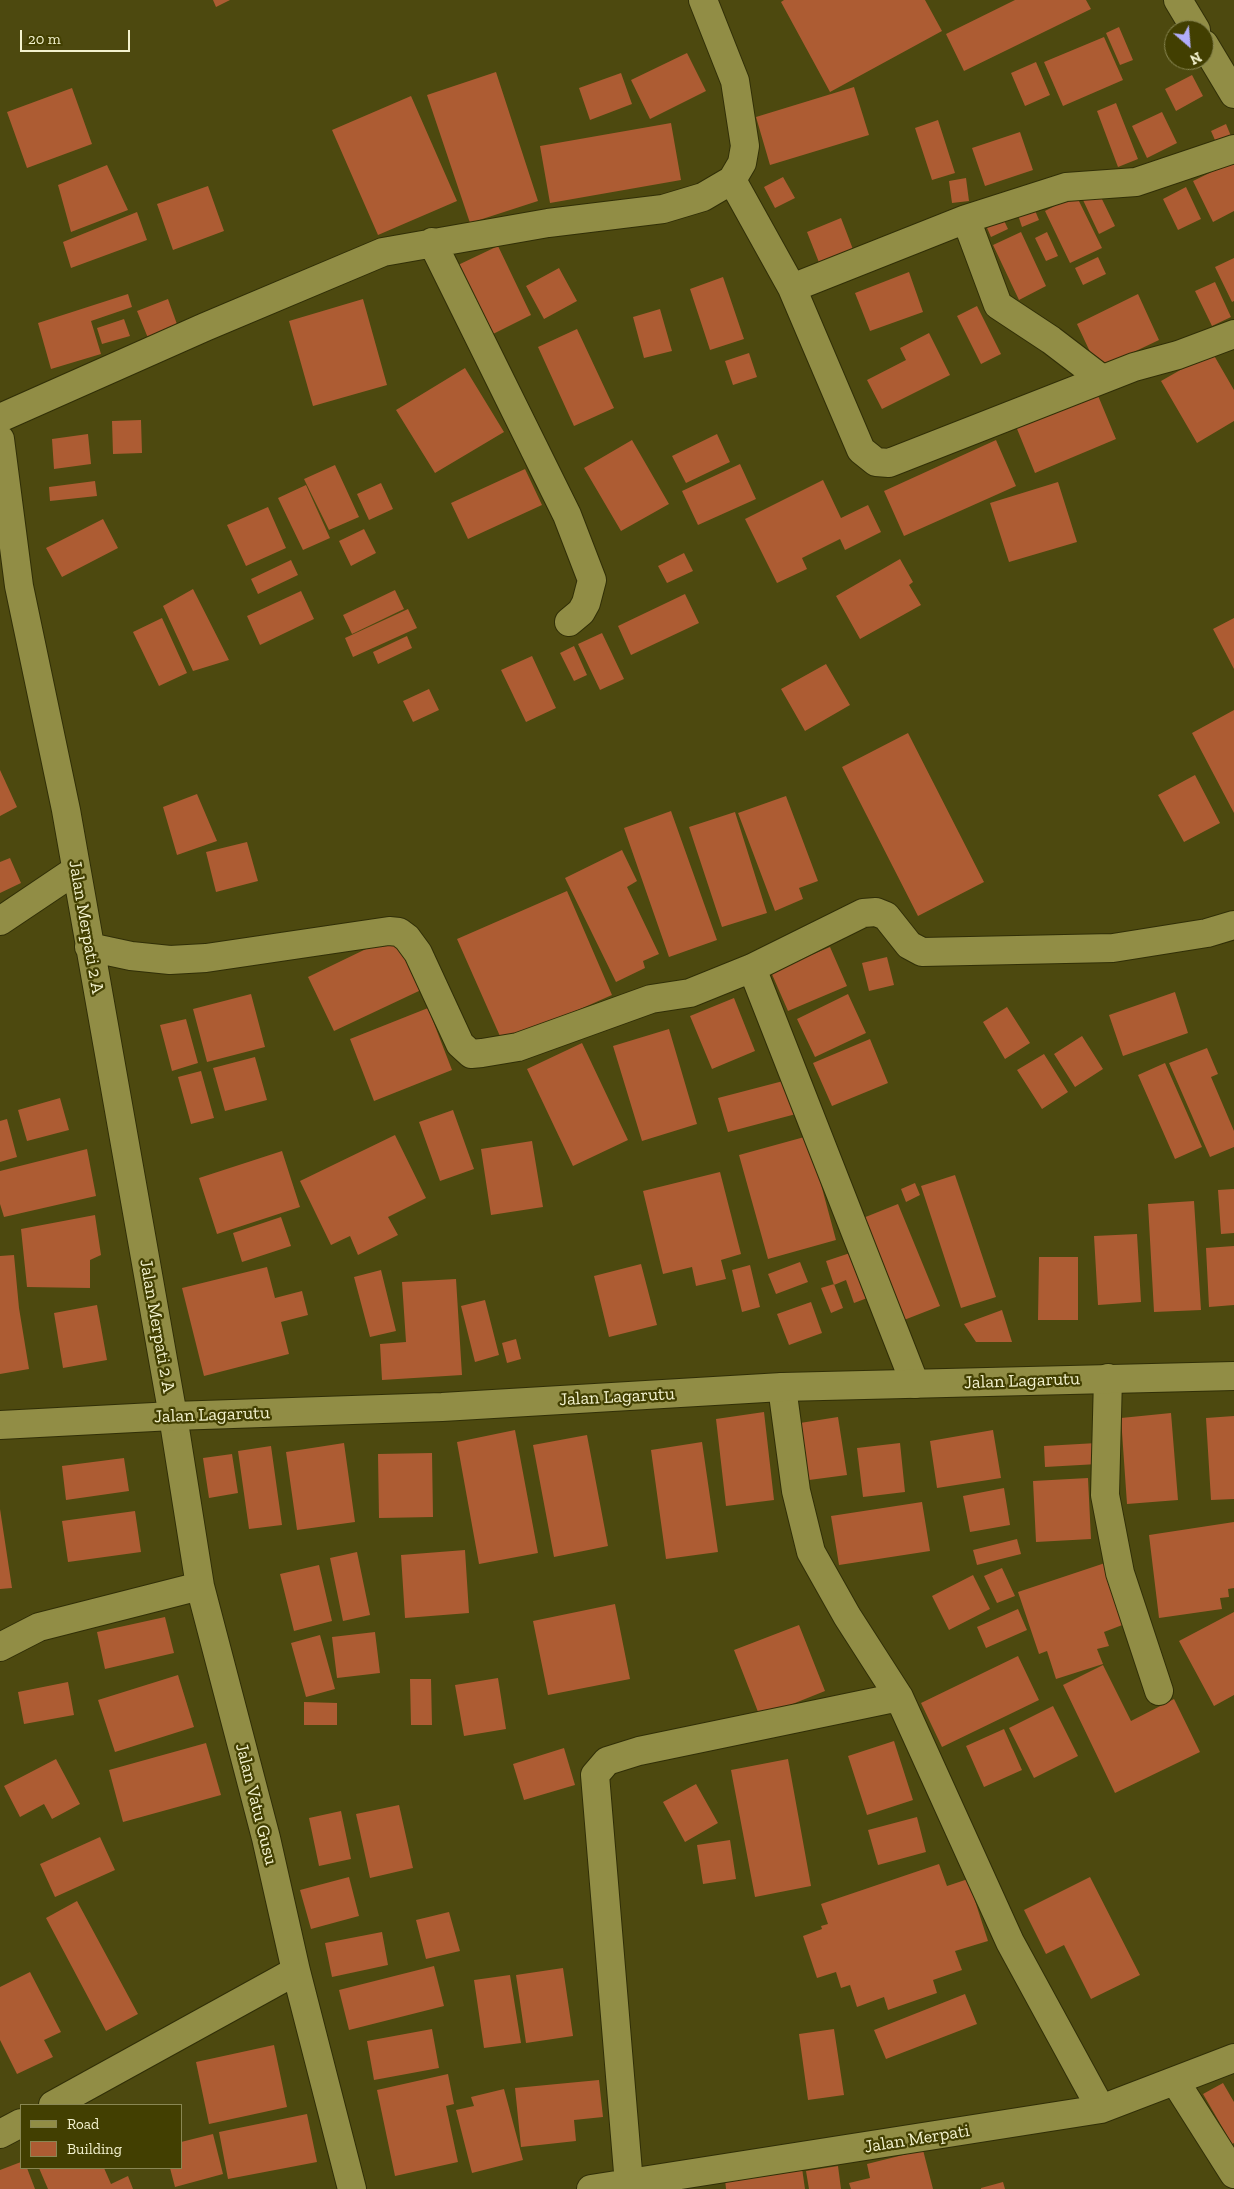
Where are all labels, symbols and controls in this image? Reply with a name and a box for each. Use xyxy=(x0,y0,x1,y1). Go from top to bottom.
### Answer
scale bar xyxy=(22,20,132,52)
north arrow xyxy=(1164,20,1214,70)
text: 20 m xyxy=(28,30,61,48)
text: N xyxy=(1187,48,1204,68)
street label: Jalan Merpati 2 A xyxy=(64,859,108,995)
street label: Jalan Merpati 2 A xyxy=(135,1258,179,1394)
street label: Jalan Lagarutu xyxy=(964,1368,1080,1394)
street label: Jalan Lagarutu xyxy=(559,1383,675,1411)
street label: Jalan Lagarutu xyxy=(154,1402,270,1428)
street label: Jalan Vatu Gusu xyxy=(230,1741,282,1867)
legend xyxy=(20,2104,182,2169)
text: Road xyxy=(67,2115,99,2133)
street label: Jalan Merpati xyxy=(863,2120,971,2158)
text: Building xyxy=(67,2140,122,2158)

